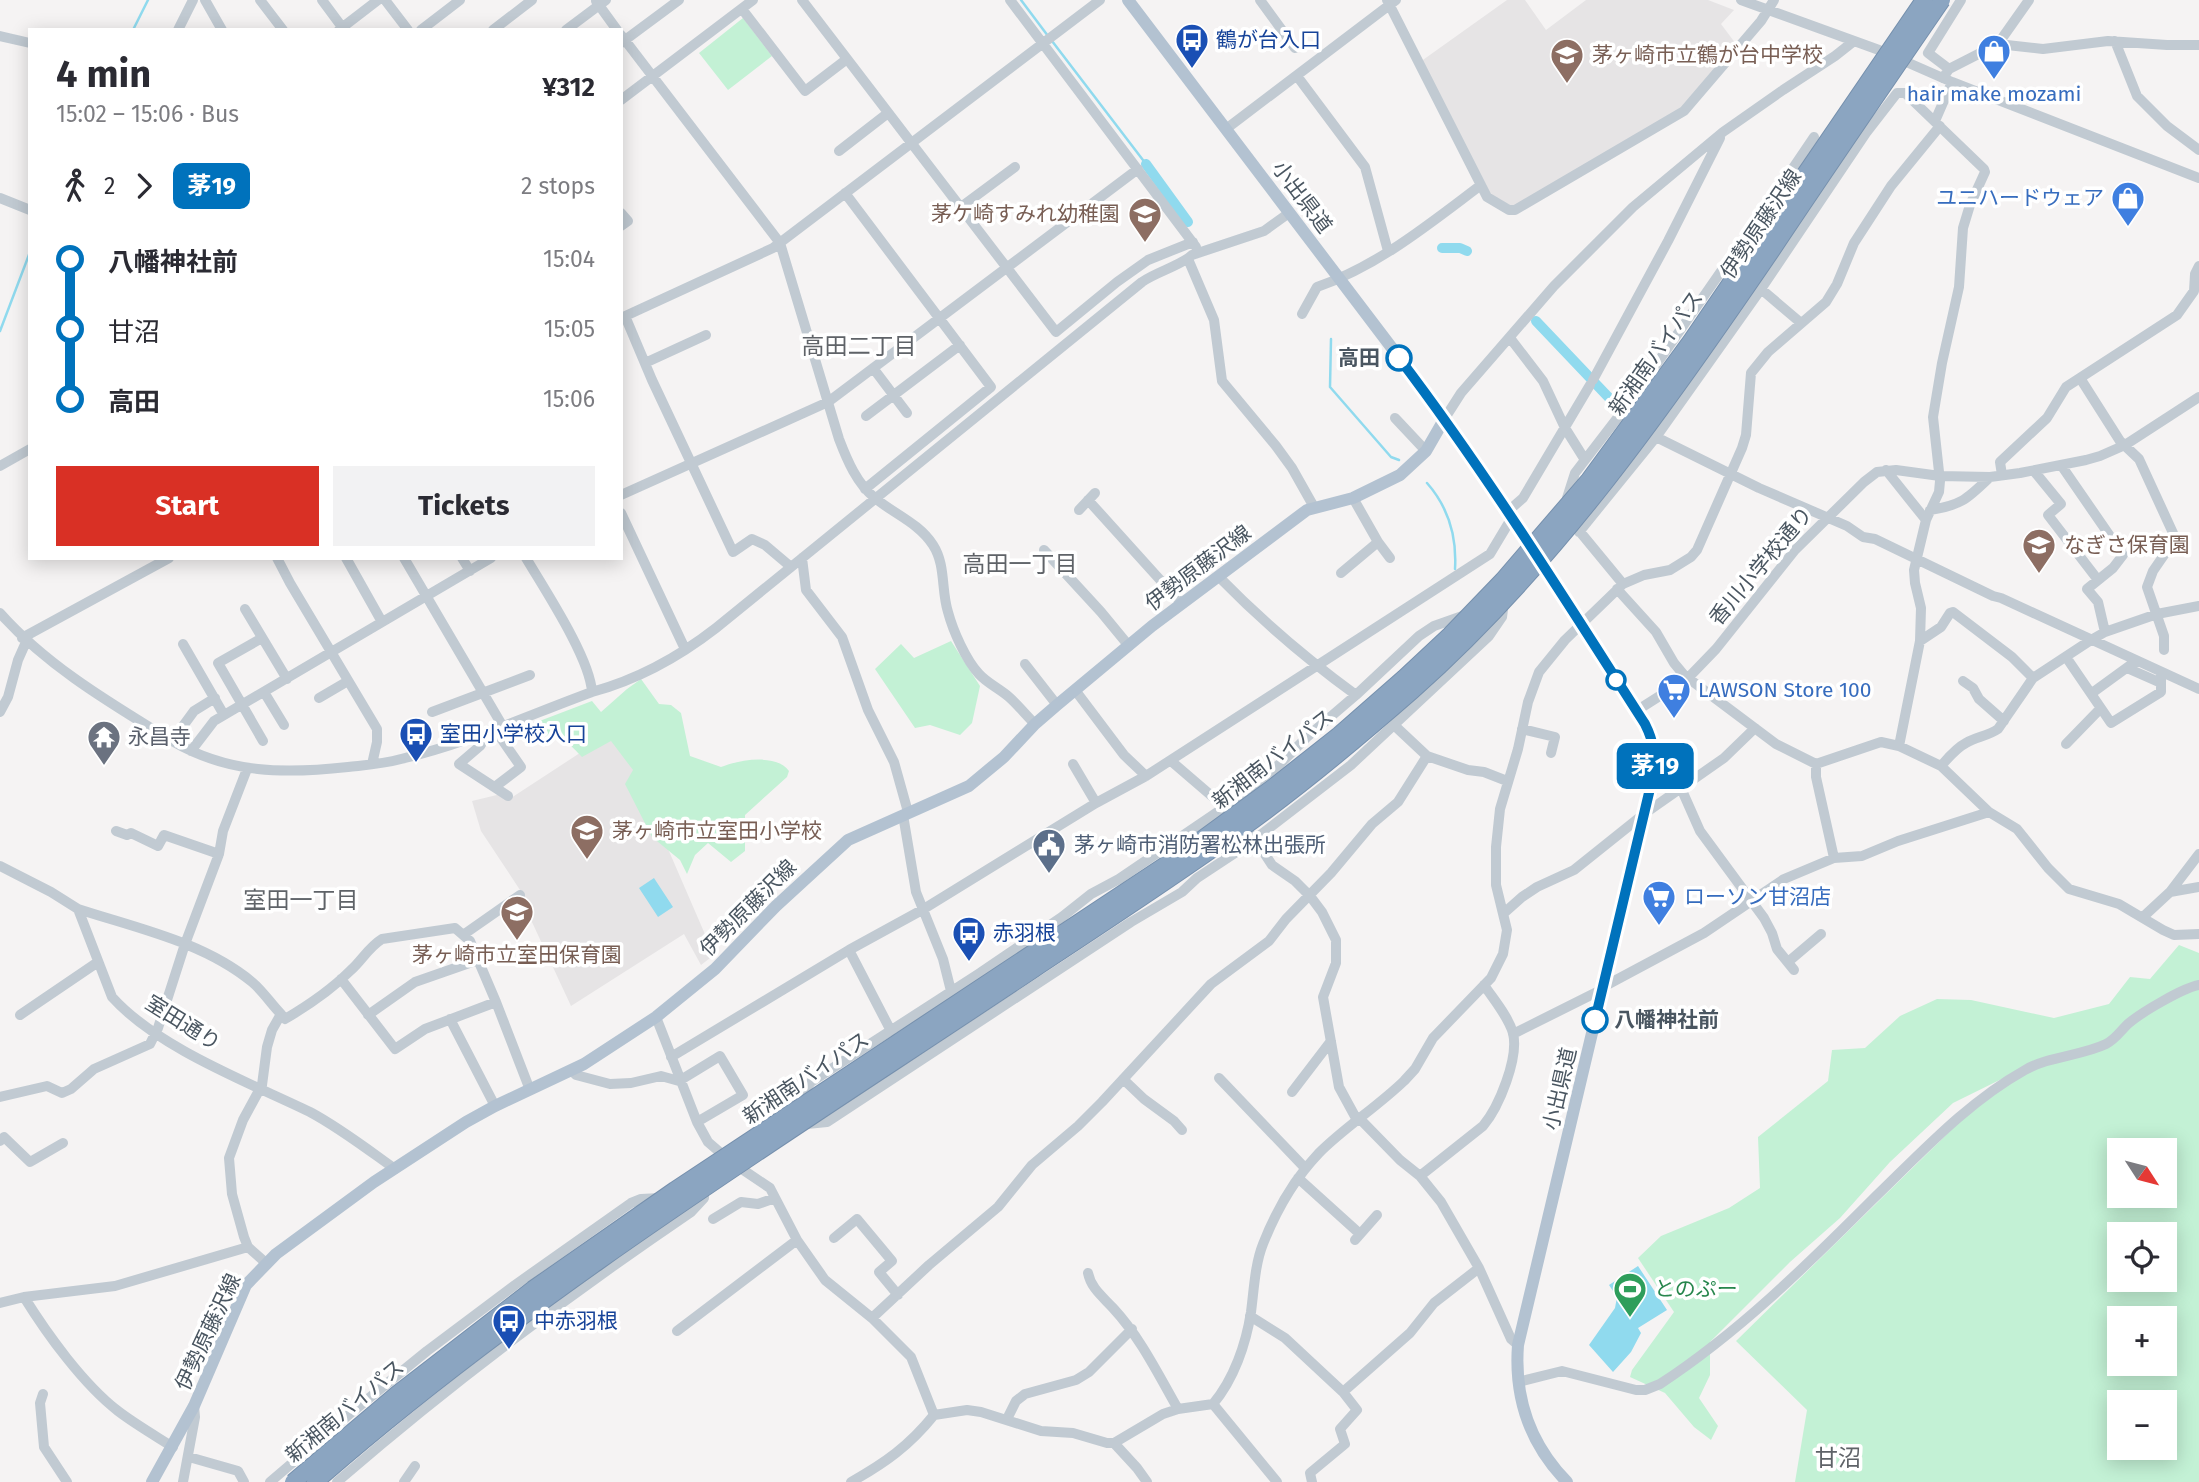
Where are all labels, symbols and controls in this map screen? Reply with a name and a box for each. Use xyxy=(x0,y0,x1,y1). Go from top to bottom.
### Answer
bus stop icon: 鶴が台入口 xyxy=(1173,21,1211,70)
place label: 鶴が台入口 xyxy=(1216,27,1321,53)
shop icon: hair make mozami xyxy=(1975,32,2013,81)
school or university icon: 茅ヶ崎市立鶴が台中学校 xyxy=(1548,36,1586,85)
place label: 茅ヶ崎市立鶴が台中学校 xyxy=(1592,42,1823,68)
text: 4 min xyxy=(56,51,151,97)
text: ¥312 xyxy=(542,72,595,103)
place label: hair make mozami xyxy=(1907,81,2081,107)
text: 15:02 – 15:06 · Bus xyxy=(56,100,239,128)
street label: 小出県道 xyxy=(1266,156,1338,238)
street label: 伊勢原藤沢線 xyxy=(1715,165,1807,283)
icon: walk xyxy=(56,167,94,205)
icon: forward xyxy=(125,167,163,205)
text: 2 xyxy=(104,172,115,200)
text: 茅19 xyxy=(187,172,236,200)
text: 2 stops xyxy=(521,172,595,200)
shop icon: ユニハードウェア xyxy=(2109,179,2147,228)
place label: ユニハードウェア xyxy=(1936,185,2104,211)
school or university icon: 茅ケ崎すみれ幼稚園 xyxy=(1126,195,1164,244)
place label: 茅ケ崎すみれ幼稚園 xyxy=(931,201,1120,227)
text: 15:04 xyxy=(543,245,595,273)
text: 八幡神社前 xyxy=(108,247,238,278)
street label: 新湘南バイパス xyxy=(1603,286,1709,420)
text: 15:05 xyxy=(544,315,595,343)
text: 甘沼 xyxy=(108,317,160,348)
district label: 高田二丁目 xyxy=(802,332,917,360)
place label: 高田 xyxy=(1338,345,1380,371)
marker: 高田 xyxy=(1386,345,1412,371)
text: 15:06 xyxy=(543,385,595,413)
text: 高田 xyxy=(108,387,160,418)
button: Start xyxy=(56,466,319,546)
button: Tickets xyxy=(333,466,595,546)
street label: 香川小学校通り xyxy=(1704,501,1818,631)
street label: 伊勢原藤沢線 xyxy=(1140,520,1256,616)
school or university icon: なぎさ保育園 xyxy=(2020,526,2058,575)
place label: なぎさ保育園 xyxy=(2064,532,2190,558)
district label: 高田一丁目 xyxy=(963,550,1078,578)
unlabelled marker xyxy=(1606,670,1626,690)
supermarket icon: LAWSON Store 100 xyxy=(1655,671,1693,720)
place label: LAWSON Store 100 xyxy=(1698,677,1872,703)
street label: 新湘南バイパス xyxy=(1207,704,1339,814)
bus stop icon: 室田小学校入口 xyxy=(397,715,435,764)
temple icon: 永昌寺 xyxy=(85,718,123,767)
place label: 室田小学校入口 xyxy=(440,721,587,747)
place label: 永昌寺 xyxy=(128,724,191,750)
line badge: 茅19 xyxy=(1615,743,1695,789)
text: 茅19 xyxy=(1631,752,1679,780)
school or university icon: 茅ヶ崎市立室田小学校 xyxy=(568,812,606,861)
place label: 茅ヶ崎市立室田小学校 xyxy=(612,818,822,844)
public building icon: 茅ヶ崎市消防署松林出張所 xyxy=(1030,826,1068,875)
place label: 茅ヶ崎市消防署松林出張所 xyxy=(1074,832,1326,858)
street label: 伊勢原藤沢線 xyxy=(694,854,802,962)
supermarket icon: ローソン甘沼店 xyxy=(1640,878,1678,927)
place label: ローソン甘沼店 xyxy=(1684,884,1831,910)
district label: 室田一丁目 xyxy=(244,886,359,914)
school or university icon: 茅ヶ崎市立室田保育園 xyxy=(498,893,536,942)
bus stop icon: 赤羽根 xyxy=(950,914,988,963)
place label: 赤羽根 xyxy=(993,920,1056,946)
place label: 茅ヶ崎市立室田保育園 xyxy=(412,942,622,968)
street label: 室田通り xyxy=(140,990,226,1056)
marker: 八幡神社前 xyxy=(1582,1007,1608,1033)
place label: 八幡神社前 xyxy=(1614,1007,1719,1033)
street label: 新湘南バイパス xyxy=(738,1026,874,1130)
street label: 小出県道 xyxy=(1538,1045,1582,1133)
north arrow xyxy=(2107,1138,2177,1208)
map controls xyxy=(2107,1138,2177,1460)
button: locate xyxy=(2107,1222,2177,1292)
street label: 伊勢原藤沢線 xyxy=(170,1269,246,1395)
sports icon: とのぷー xyxy=(1611,1270,1649,1319)
place label: とのぷー xyxy=(1654,1276,1738,1302)
bus stop icon: 中赤羽根 xyxy=(490,1302,528,1351)
button: + xyxy=(2107,1306,2177,1376)
place label: 中赤羽根 xyxy=(534,1308,618,1334)
street label: 新湘南バイパス xyxy=(280,1354,410,1468)
button: − xyxy=(2107,1390,2177,1460)
district label: 甘沼 xyxy=(1815,1444,1861,1472)

